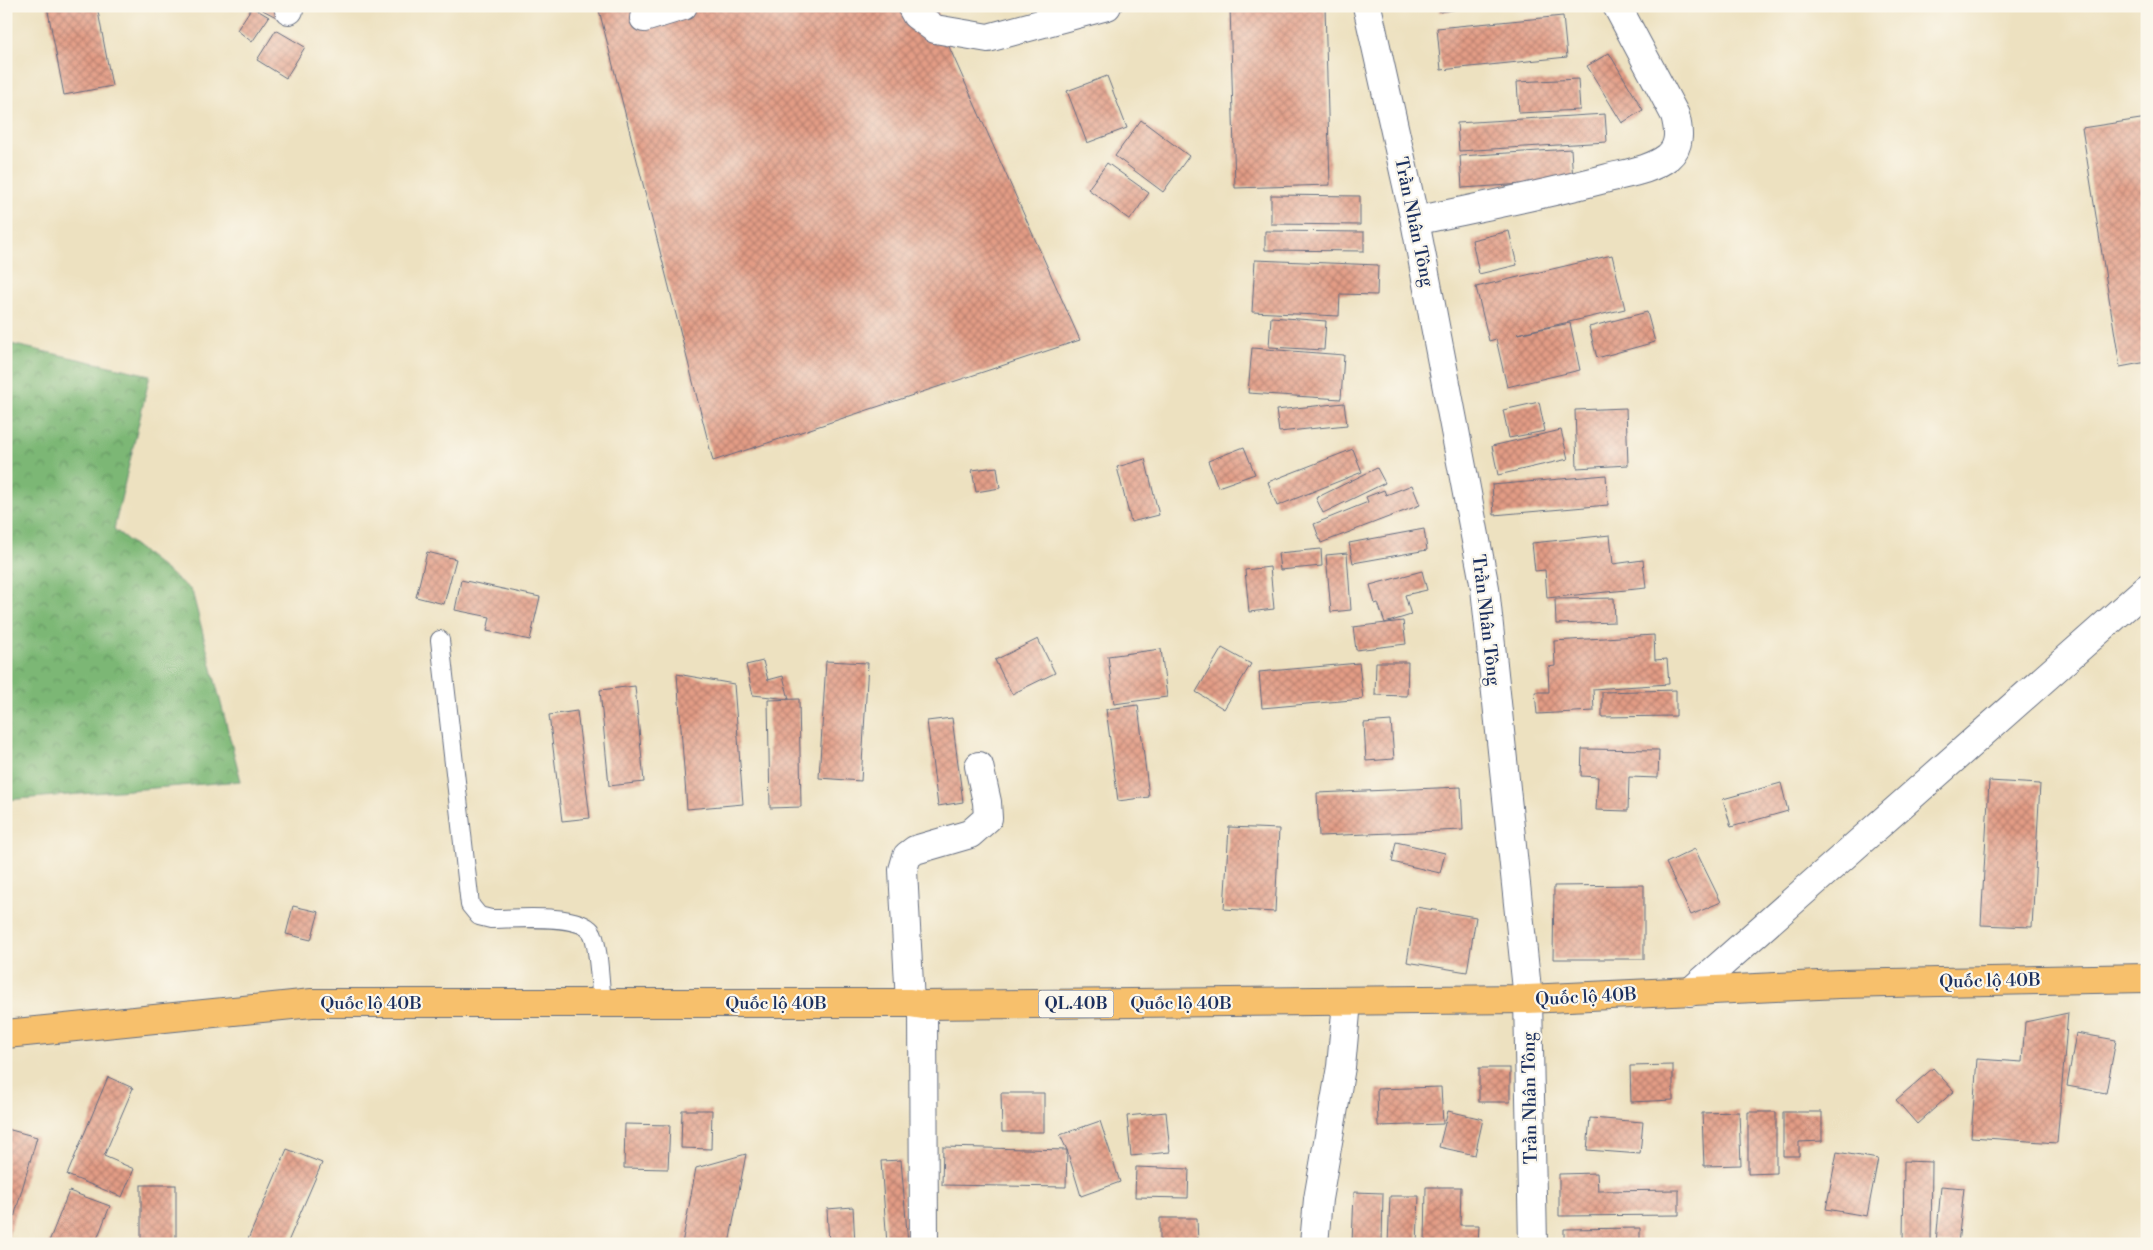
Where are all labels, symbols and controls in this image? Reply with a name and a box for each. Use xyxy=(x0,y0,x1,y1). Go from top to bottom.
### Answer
street label: Trần Nhân Tông xyxy=(1389,155,1439,290)
street label: Trần Nhân Tông xyxy=(1467,553,1506,688)
street label: Quốc lộ 40B xyxy=(1939,969,2041,993)
street label: Quốc lộ 40B xyxy=(1535,983,1637,1011)
road number: QL.40B xyxy=(1038,991,1114,1018)
street label: Quốc lộ 40B xyxy=(320,992,422,1015)
street label: Quốc lộ 40B xyxy=(725,992,827,1015)
street label: Quốc lộ 40B xyxy=(1130,992,1232,1015)
street label: Trần Nhân Tông xyxy=(1517,1031,1543,1164)

